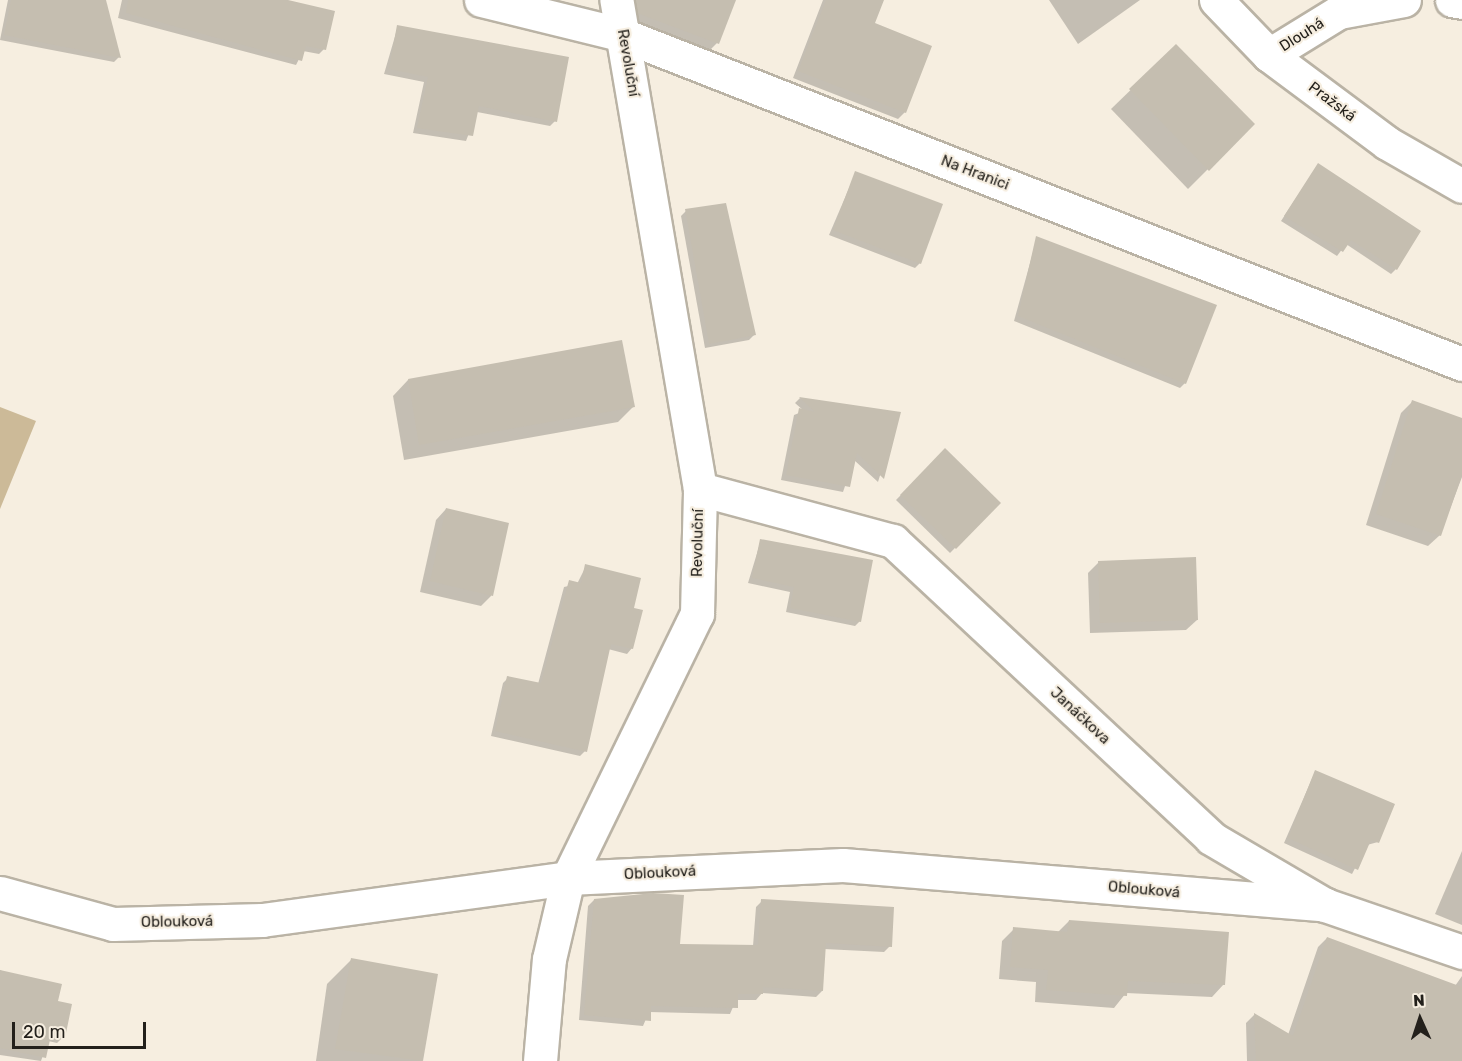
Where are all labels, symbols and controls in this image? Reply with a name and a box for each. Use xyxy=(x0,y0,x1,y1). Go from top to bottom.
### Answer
street label: Dlouhá xyxy=(1276,14,1328,56)
street label: Revoluční xyxy=(613,28,643,98)
street label: Pražská xyxy=(1305,78,1359,126)
street label: Na Hranici xyxy=(938,152,1012,194)
street label: Revoluční xyxy=(688,509,708,577)
street label: Janáčkova xyxy=(1046,684,1114,748)
street label: Oblouková xyxy=(623,862,697,884)
street label: Oblouková xyxy=(1107,878,1181,902)
street label: Oblouková xyxy=(141,912,213,932)
north arrow xyxy=(1390,989,1450,1049)
text: N xyxy=(1413,991,1425,1010)
scale bar xyxy=(15,1010,148,1048)
text: 20 m xyxy=(23,1021,65,1043)

